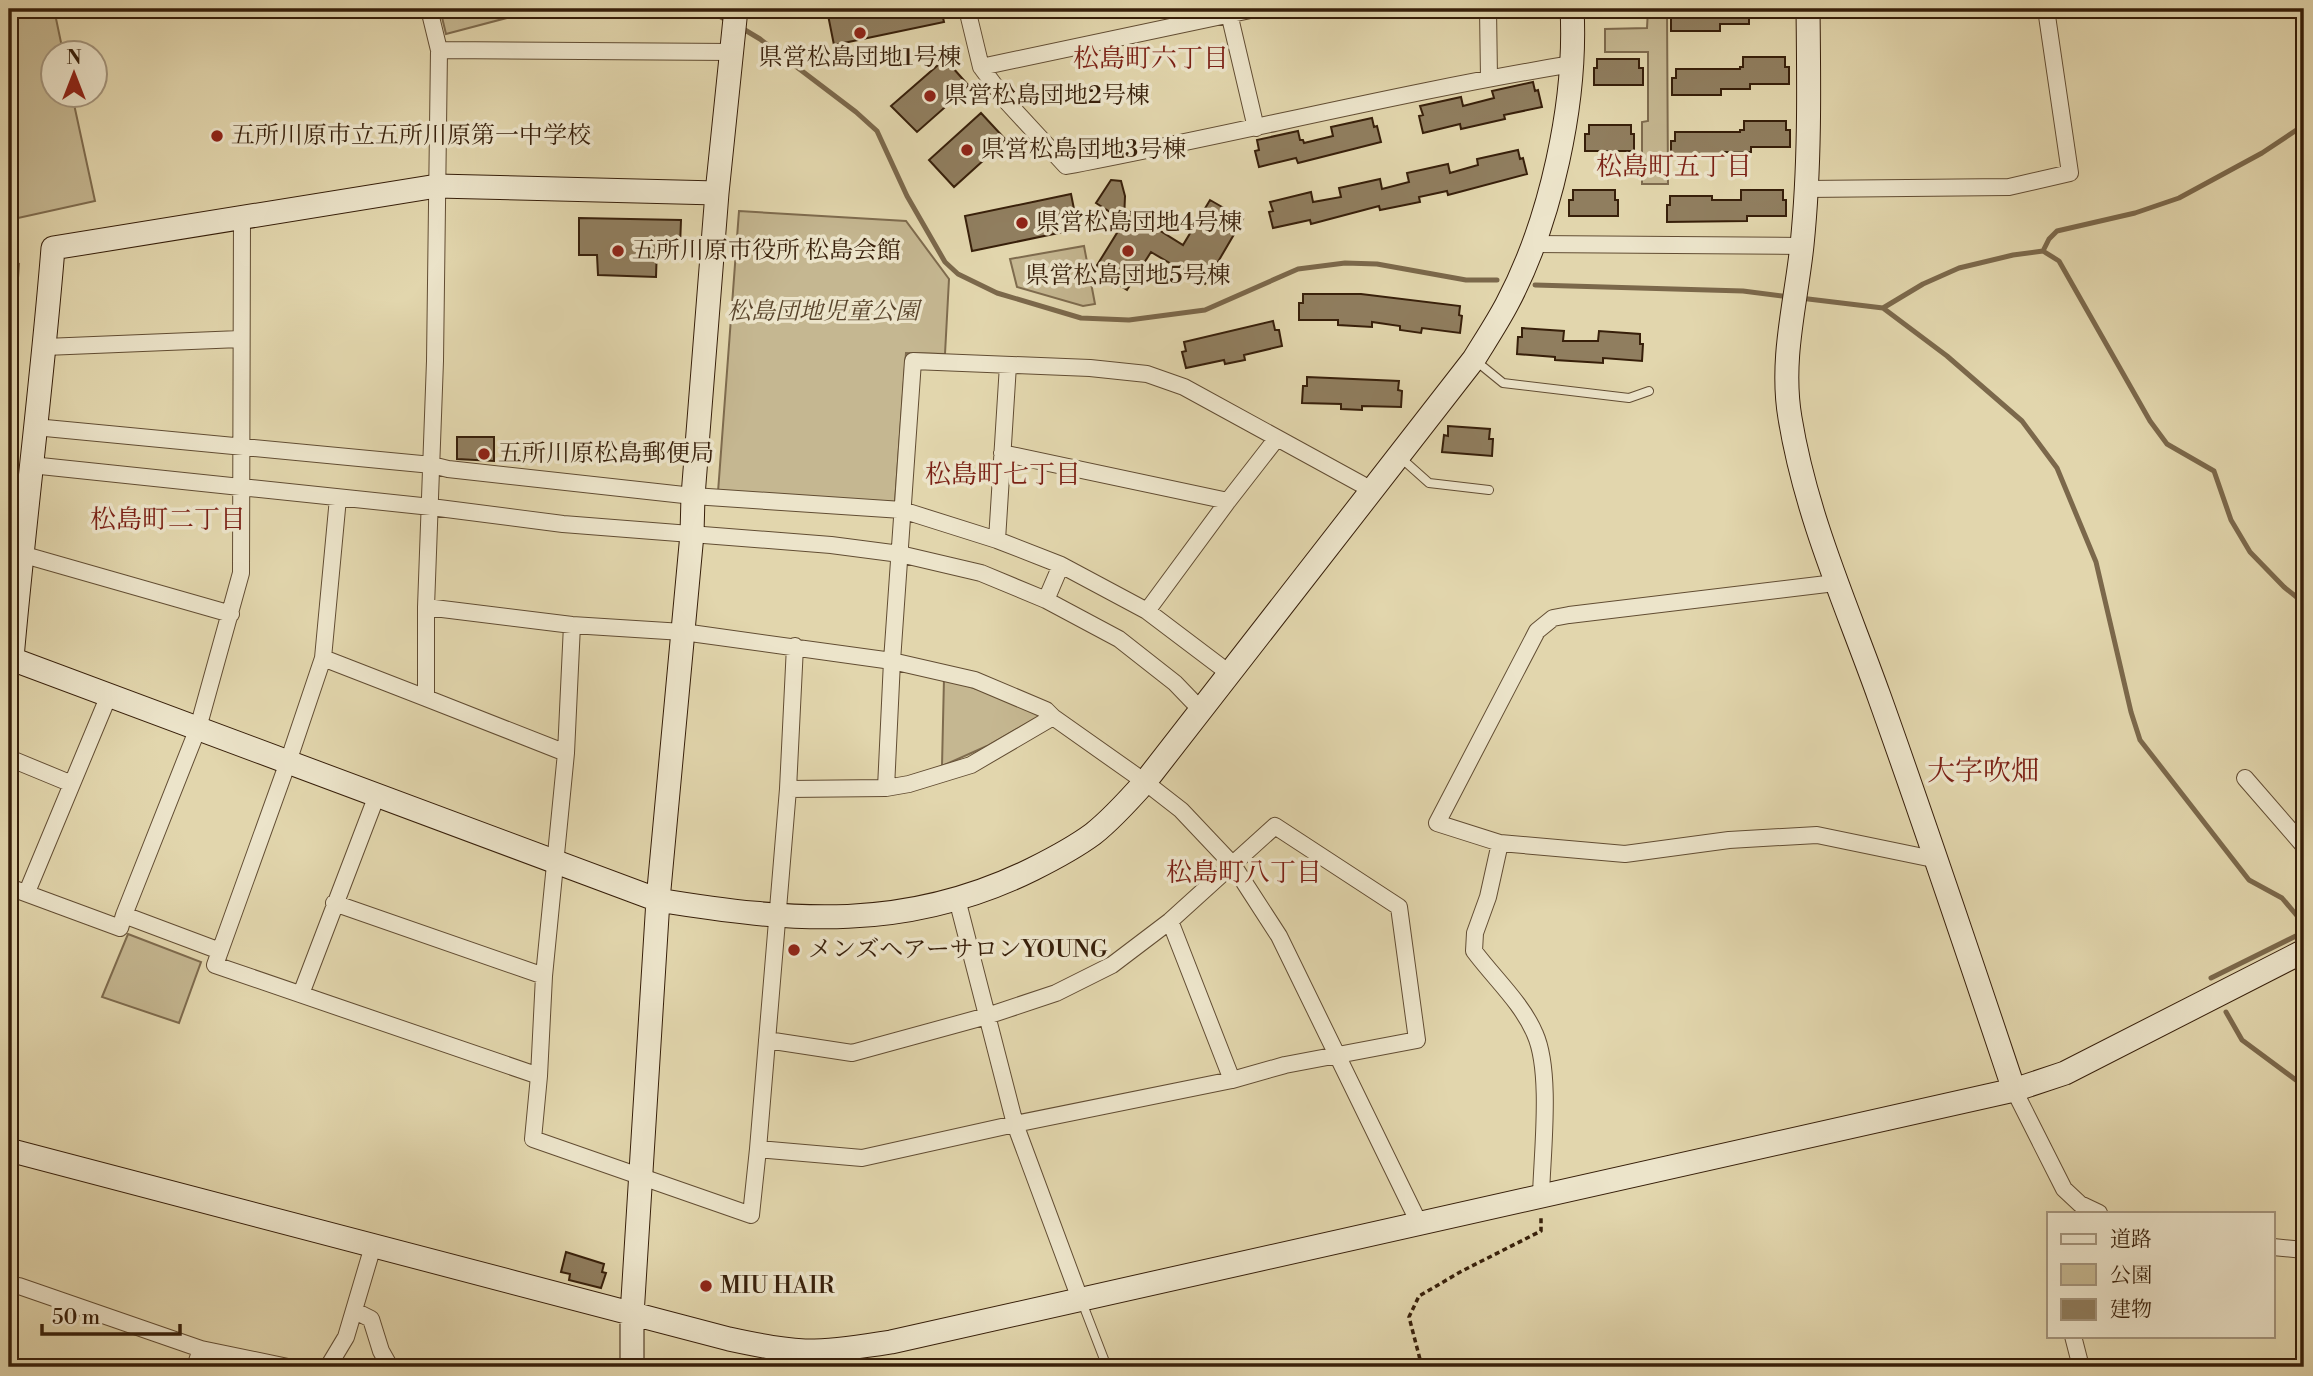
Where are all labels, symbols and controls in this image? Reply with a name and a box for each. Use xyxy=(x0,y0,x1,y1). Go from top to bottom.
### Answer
marker: 県営松島団地1号棟 xyxy=(852,25,868,41)
north arrow xyxy=(38,38,108,108)
place label: 県営松島団地1号棟 xyxy=(759,43,961,73)
district label: 松島町六丁目 xyxy=(1073,43,1229,75)
text: N xyxy=(66,46,82,70)
place label: 県営松島団地2号棟 xyxy=(944,81,1150,111)
marker: 県営松島団地2号棟 xyxy=(922,88,938,104)
place label: 五所川原市立五所川原第一中学校 xyxy=(231,121,591,151)
marker: 五所川原市立五所川原第一中学校 xyxy=(209,128,225,144)
place label: 県営松島団地3号棟 xyxy=(981,135,1186,165)
marker: 県営松島団地3号棟 xyxy=(959,142,975,158)
district label: 松島町五丁目 xyxy=(1596,151,1752,183)
place label: 県営松島団地4号棟 xyxy=(1036,208,1242,238)
marker: 県営松島団地4号棟 xyxy=(1014,215,1030,231)
place label: 五所川原市役所 松島会館 xyxy=(632,236,901,266)
marker: 五所川原市役所 松島会館 xyxy=(610,243,626,259)
marker: 県営松島団地5号棟 xyxy=(1120,243,1136,259)
place label: 県営松島団地5号棟 xyxy=(1025,261,1231,291)
park label: 松島団地児童公園 xyxy=(727,297,923,327)
place label: 五所川原松島郵便局 xyxy=(498,439,714,469)
marker: 五所川原松島郵便局 xyxy=(476,446,492,462)
district label: 松島町七丁目 xyxy=(925,459,1081,491)
district label: 松島町二丁目 xyxy=(90,504,246,536)
district label: 大字吹畑 xyxy=(1927,754,2039,789)
district label: 松島町八丁目 xyxy=(1166,857,1322,889)
place label: メンズヘアーサロンYOUNG xyxy=(808,935,1108,965)
marker: メンズヘアーサロンYOUNG xyxy=(786,942,802,958)
legend xyxy=(2047,1212,2274,1338)
text: 道路 xyxy=(2110,1227,2152,1253)
text: 公園 xyxy=(2110,1263,2152,1289)
place label: MIU HAIR xyxy=(720,1271,836,1301)
marker: MIU HAIR xyxy=(698,1278,714,1294)
scale bar xyxy=(42,1292,180,1336)
text: 建物 xyxy=(2110,1297,2152,1323)
text: 50 m xyxy=(52,1305,100,1331)

